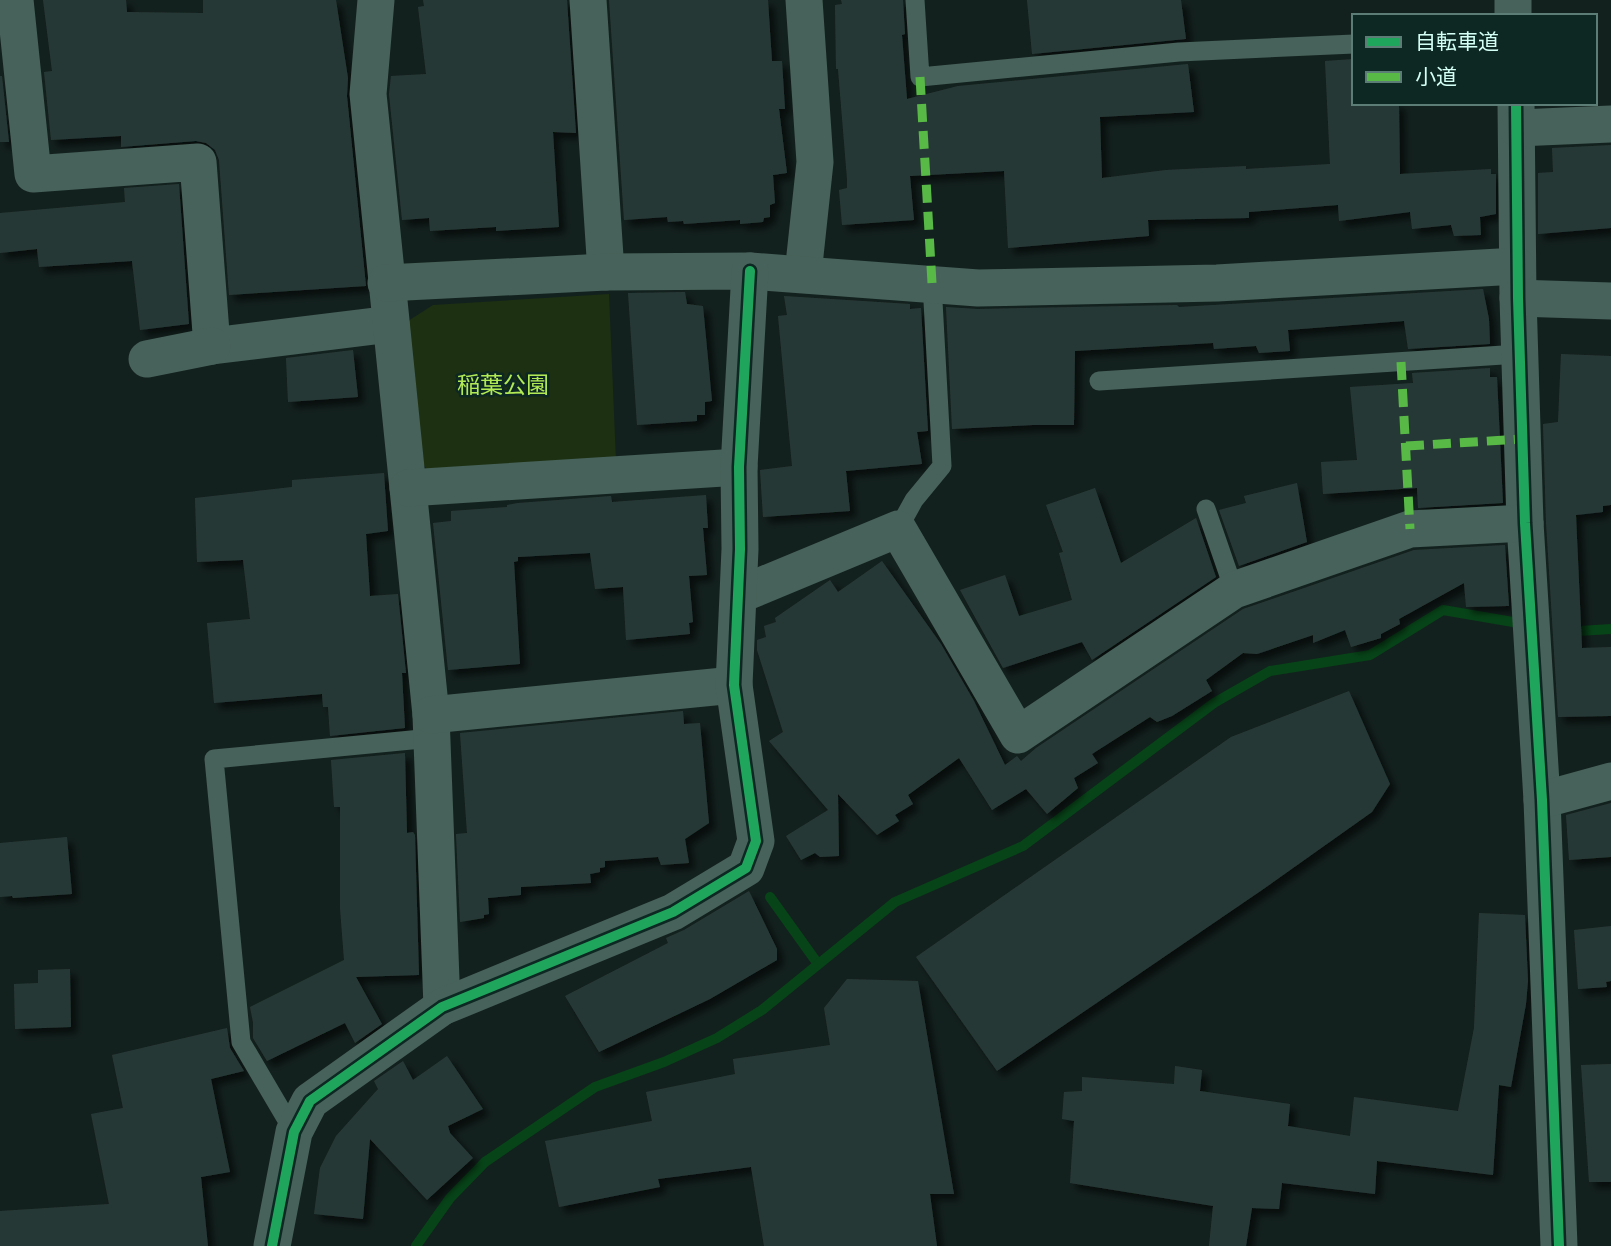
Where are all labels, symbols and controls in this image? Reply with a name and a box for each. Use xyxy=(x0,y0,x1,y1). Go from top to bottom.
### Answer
legend xyxy=(1352,14,1597,105)
text: 自転車道 xyxy=(1415,29,1499,54)
text: 小道 xyxy=(1415,64,1457,89)
park label: 稲葉公園 xyxy=(457,371,549,399)

